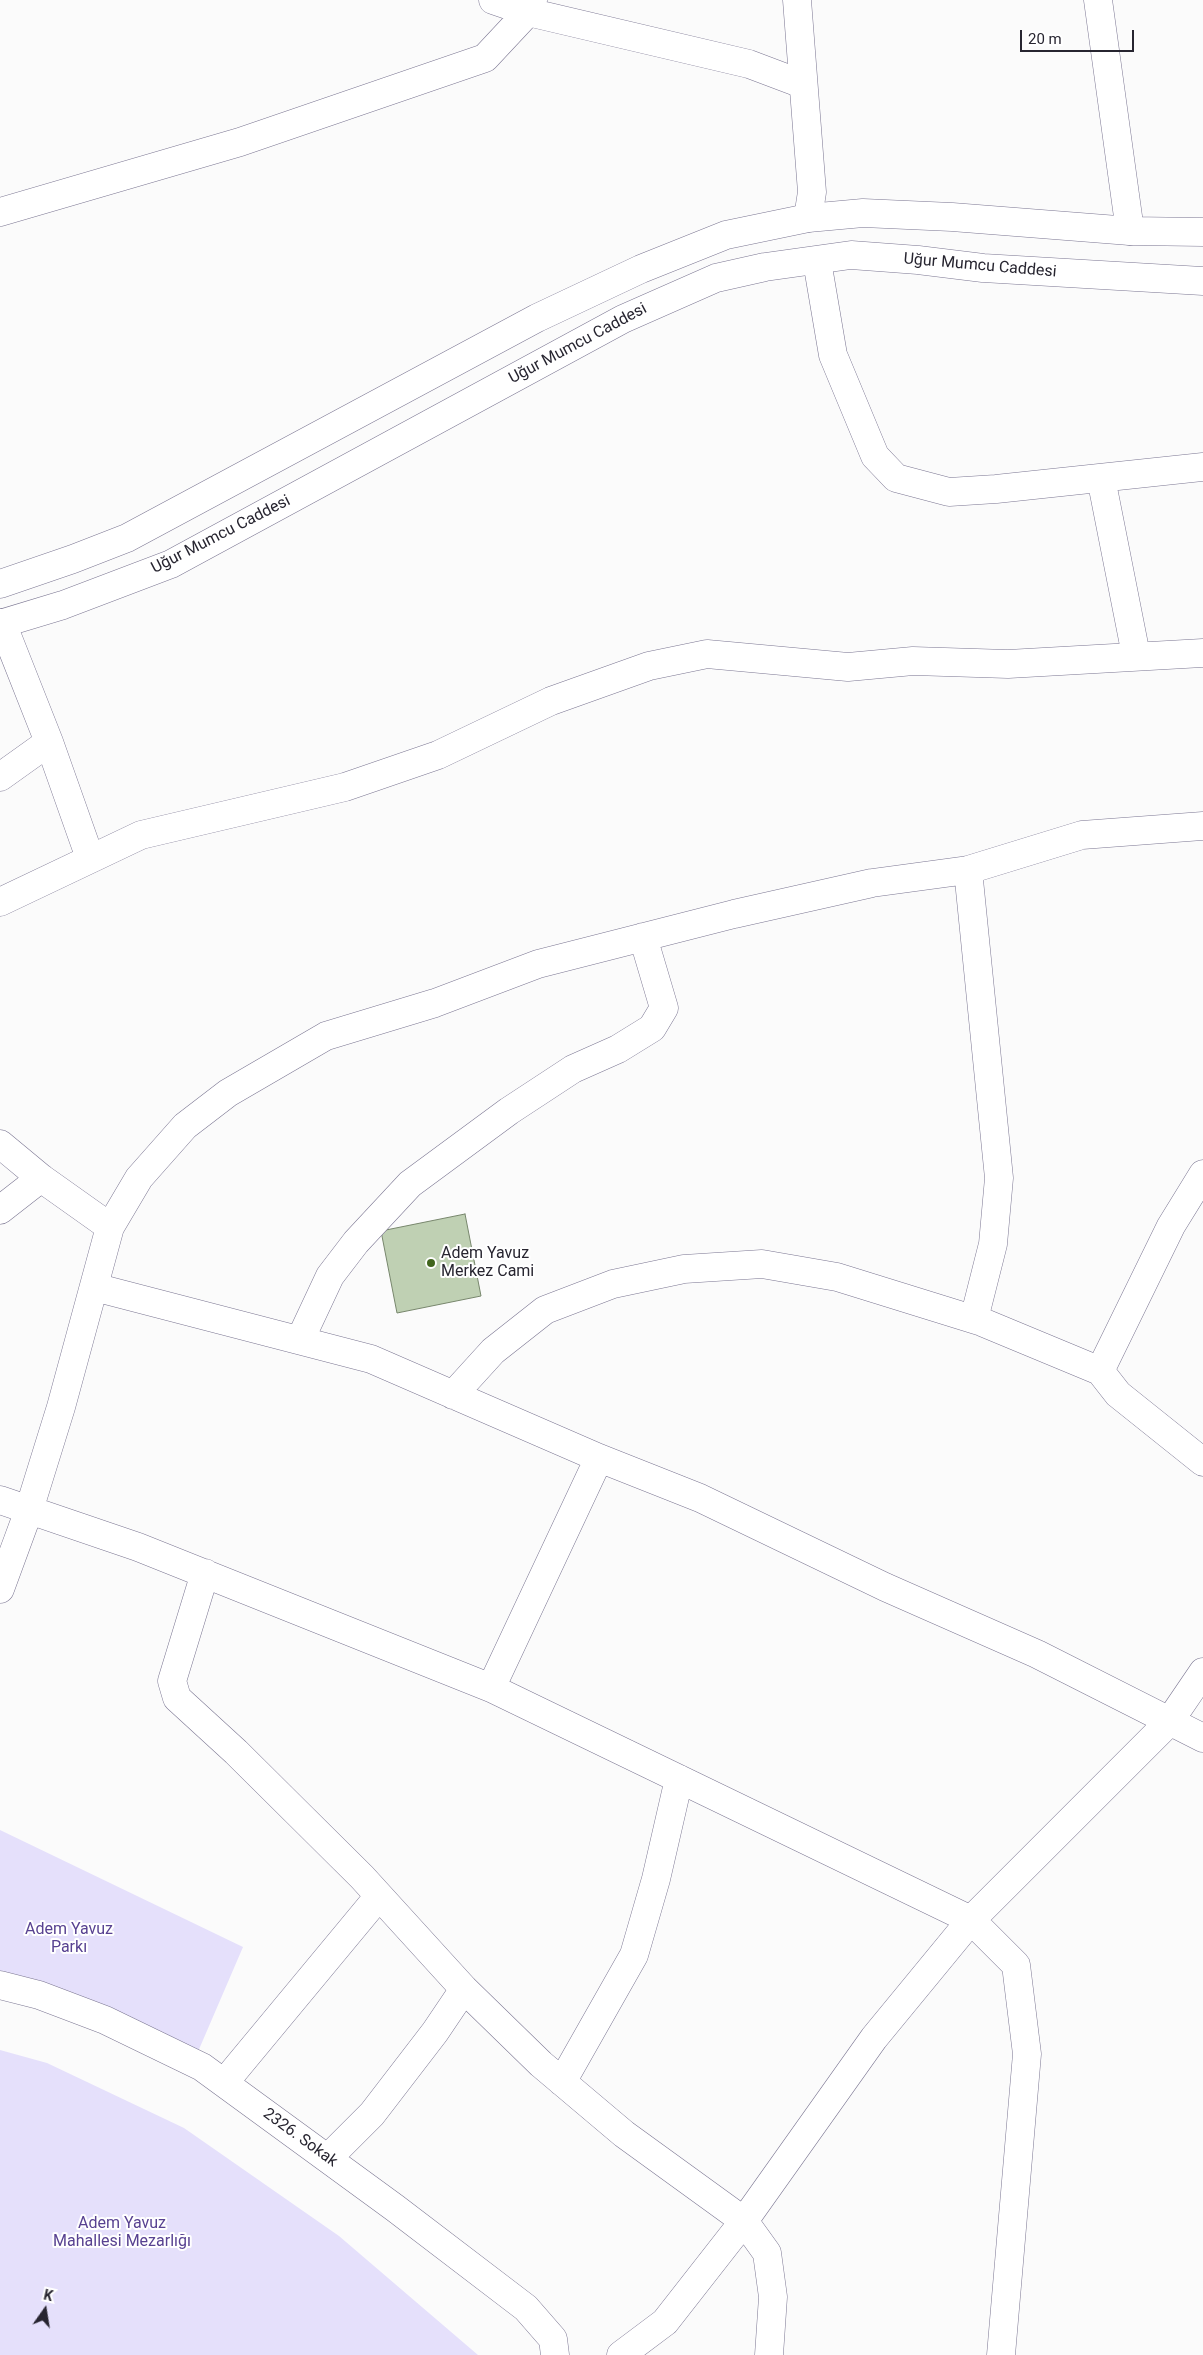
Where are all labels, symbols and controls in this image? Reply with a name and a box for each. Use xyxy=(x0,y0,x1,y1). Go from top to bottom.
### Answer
scale bar xyxy=(1023,20,1137,52)
text: 20 m xyxy=(1028,30,1062,48)
street label: Uğur Mumcu Caddesi xyxy=(903,250,1057,282)
street label: Uğur Mumcu Caddesi xyxy=(506,300,650,388)
street label: Uğur Mumcu Caddesi xyxy=(148,492,294,578)
place label: Adem Yavuz Merkez Cami xyxy=(441,1244,534,1282)
marker: Adem Yavuz Merkez Cami xyxy=(425,1257,437,1269)
park label: Adem Yavuz Parkı xyxy=(25,1920,113,1958)
street label: 2326. Sokak xyxy=(259,2104,341,2172)
park label: Adem Yavuz Mahallesi Mezarlığı xyxy=(53,2214,191,2252)
north arrow xyxy=(20,2285,70,2335)
text: K xyxy=(42,2287,55,2304)

